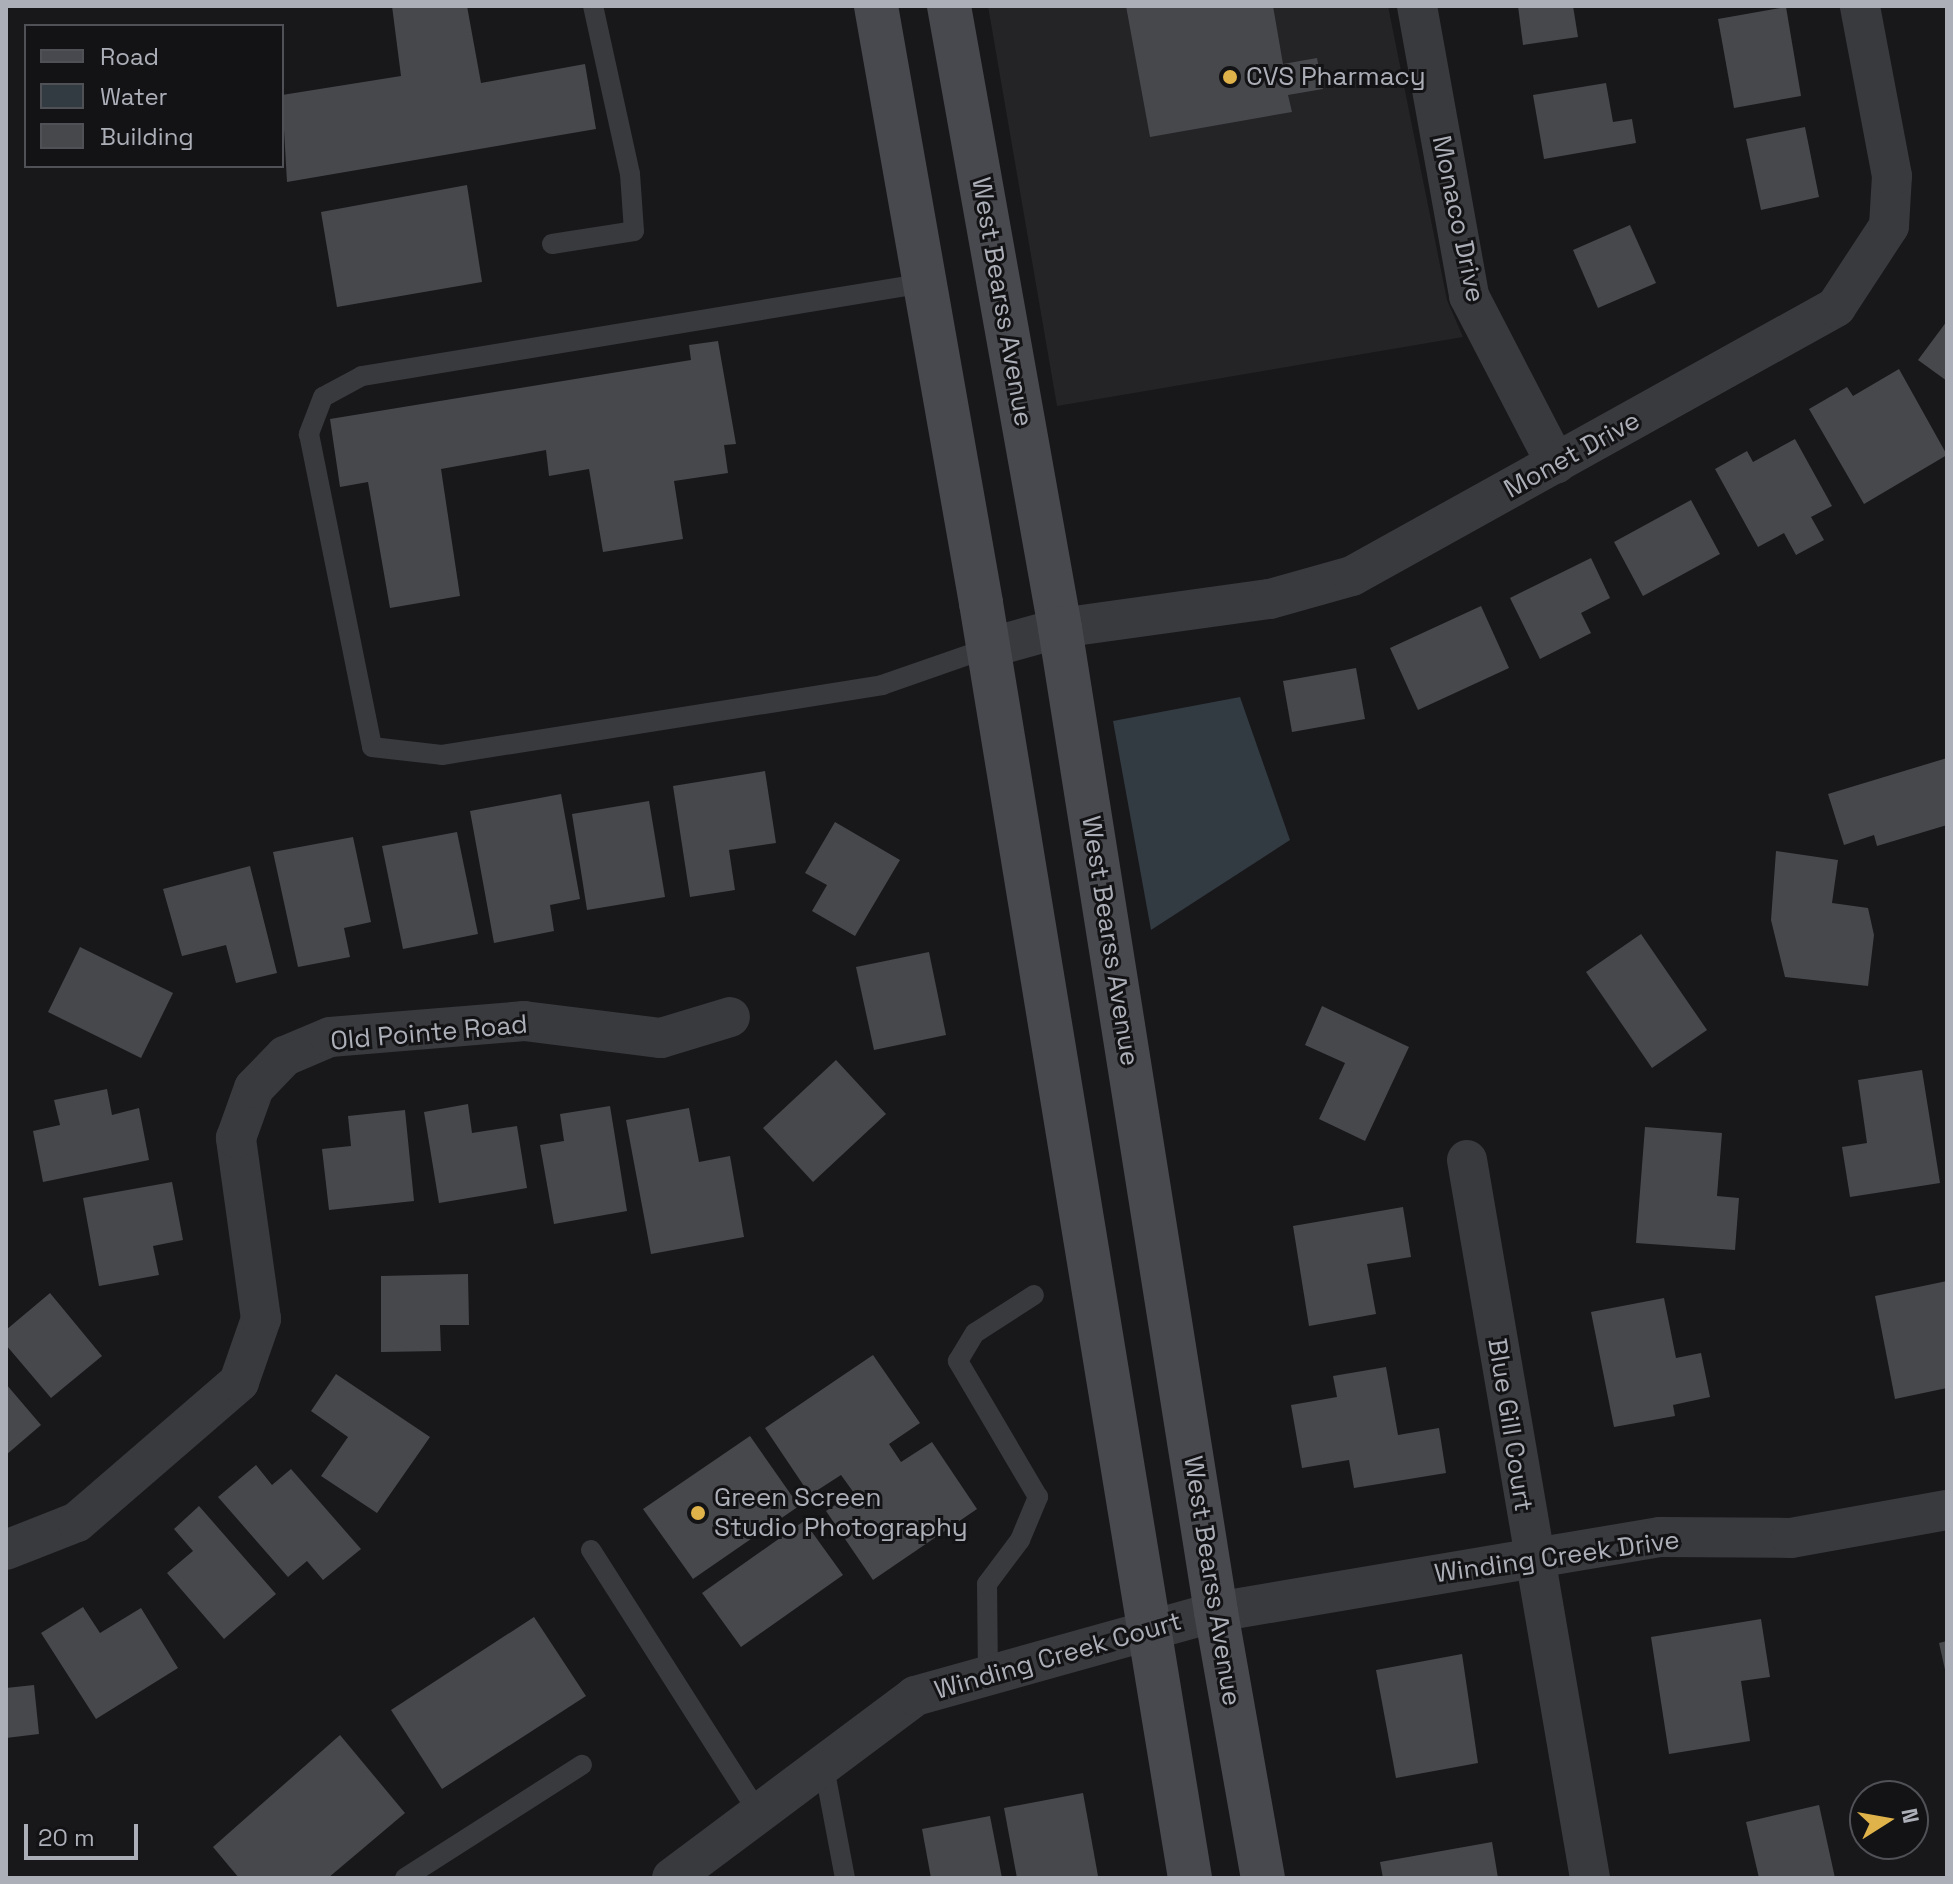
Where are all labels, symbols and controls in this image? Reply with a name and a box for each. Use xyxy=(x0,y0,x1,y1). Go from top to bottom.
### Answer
legend xyxy=(24,24,284,168)
text: Road xyxy=(100,41,159,72)
place label: CVS Pharmacy xyxy=(1246,61,1426,93)
marker: CVS Pharmacy xyxy=(1221,68,1239,86)
text: Water xyxy=(100,81,168,112)
text: Building xyxy=(100,121,194,152)
street label: Monaco Drive xyxy=(1425,133,1491,305)
street label: West Bearss Avenue xyxy=(965,175,1039,429)
street label: Monet Drive xyxy=(1499,405,1645,505)
street label: West Bearss Avenue xyxy=(1075,814,1145,1068)
street label: Old Pointe Road xyxy=(329,1009,529,1057)
street label: Blue Gill Court xyxy=(1481,1336,1539,1514)
street label: West Bearss Avenue xyxy=(1177,1454,1247,1708)
place label: Green Screen Studio Photography xyxy=(714,1482,968,1544)
marker: Green Screen Studio Photography xyxy=(689,1504,707,1522)
street label: Winding Creek Drive xyxy=(1432,1524,1682,1590)
street label: Winding Creek Court xyxy=(931,1606,1185,1706)
north arrow xyxy=(1849,1780,1929,1860)
text: N xyxy=(1895,1806,1926,1826)
scale bar xyxy=(28,1808,142,1858)
text: 20 m xyxy=(38,1822,95,1853)

